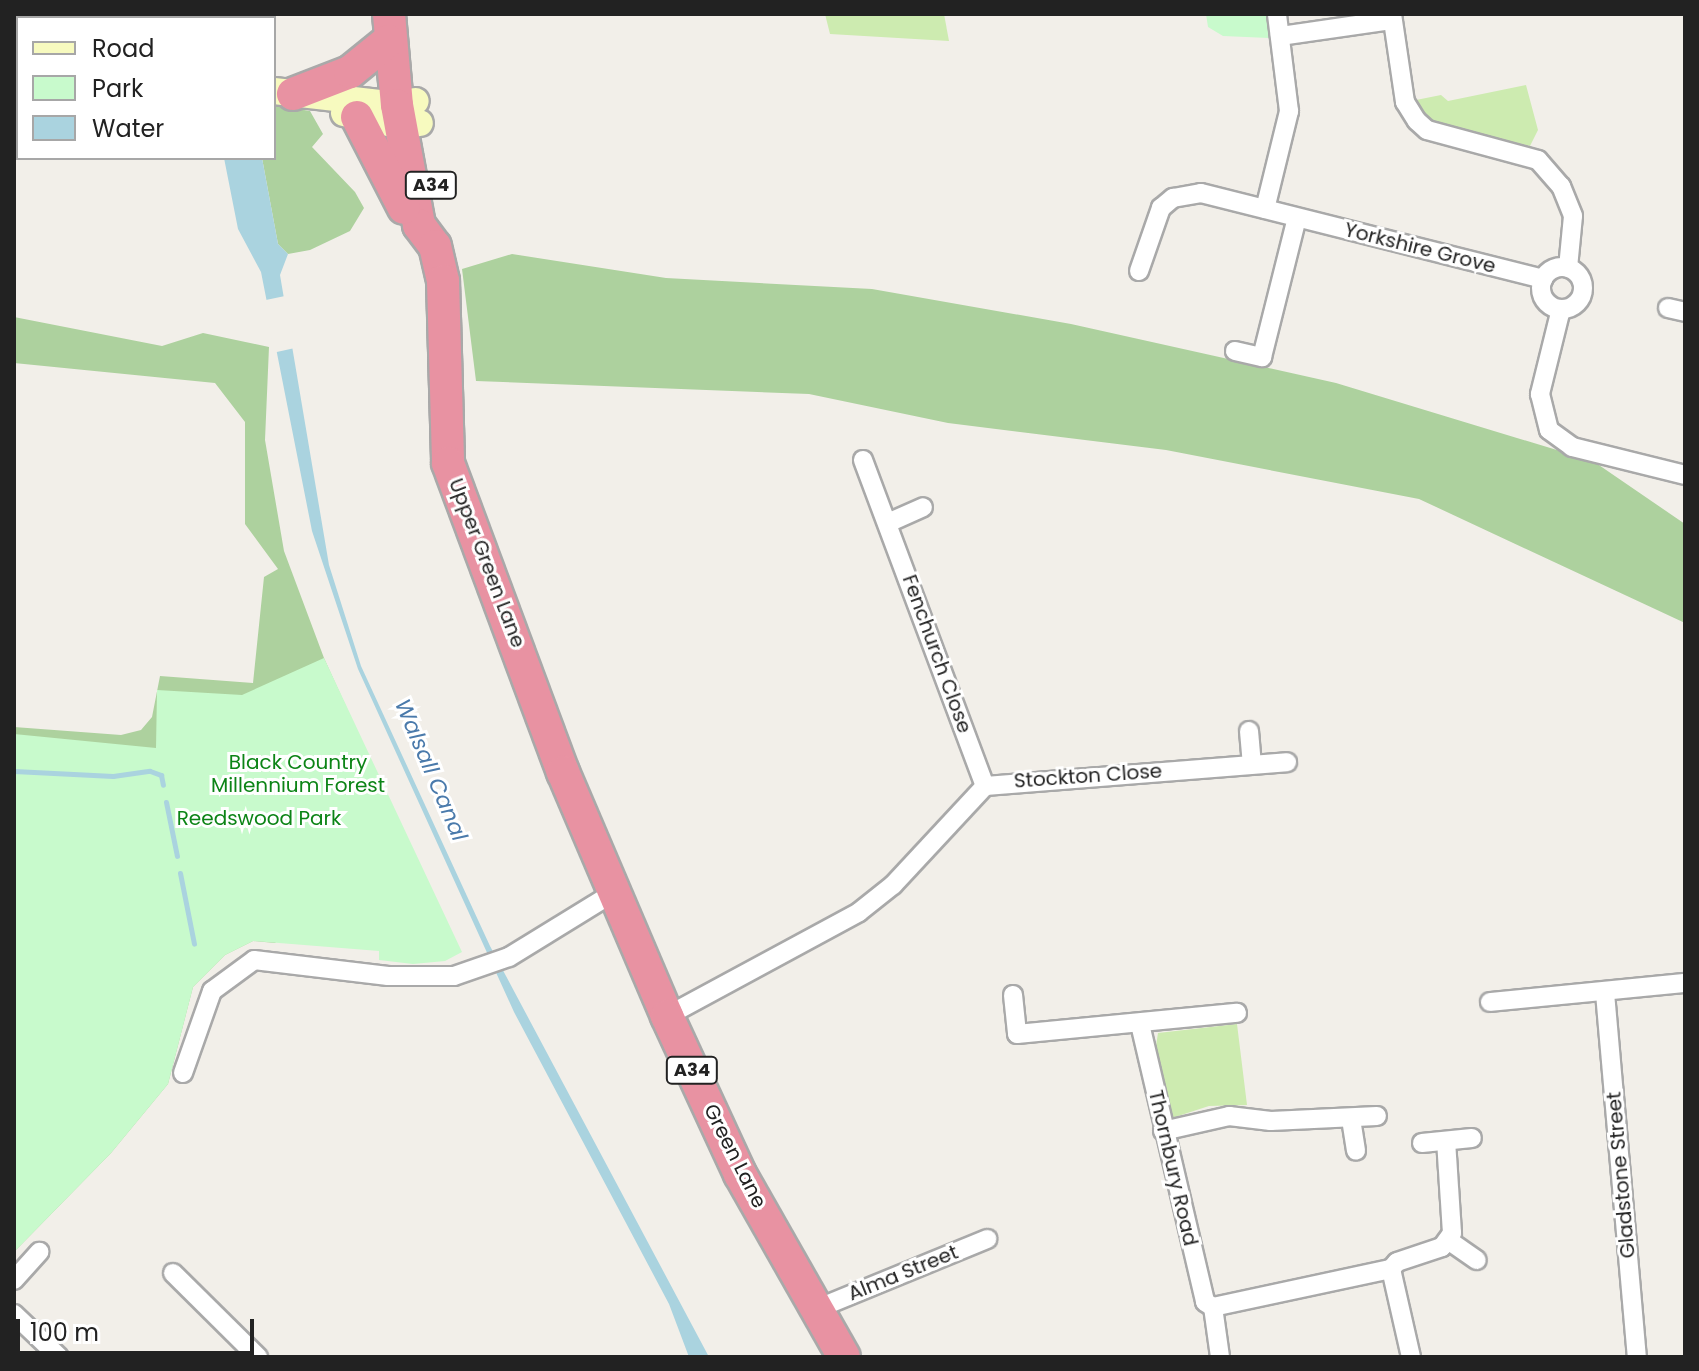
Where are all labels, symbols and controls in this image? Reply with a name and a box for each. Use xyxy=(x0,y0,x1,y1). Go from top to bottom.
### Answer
legend xyxy=(16,16,276,160)
text: Road xyxy=(92,32,154,65)
text: Park xyxy=(92,72,143,105)
text: Water xyxy=(92,112,164,145)
road number: A34 xyxy=(403,171,459,199)
street label: Yorkshire Grove xyxy=(1342,218,1498,278)
street label: Upper Green Lane xyxy=(444,475,530,651)
street label: Fenchurch Close xyxy=(897,572,977,736)
water label: Walsall Canal xyxy=(389,695,473,845)
park label: Black Country Millennium Forest xyxy=(211,751,385,798)
street label: Stockton Close xyxy=(1013,759,1163,793)
park label: Reedswood Park xyxy=(177,806,341,830)
road number: A34 xyxy=(664,1056,720,1084)
street label: Thornbury Road xyxy=(1143,1088,1203,1248)
street label: Gladstone Street xyxy=(1602,1091,1640,1259)
street label: Green Lane xyxy=(699,1100,771,1212)
street label: Alma Street xyxy=(845,1240,961,1306)
scale bar xyxy=(20,1303,258,1353)
text: 100 m xyxy=(30,1316,99,1349)

